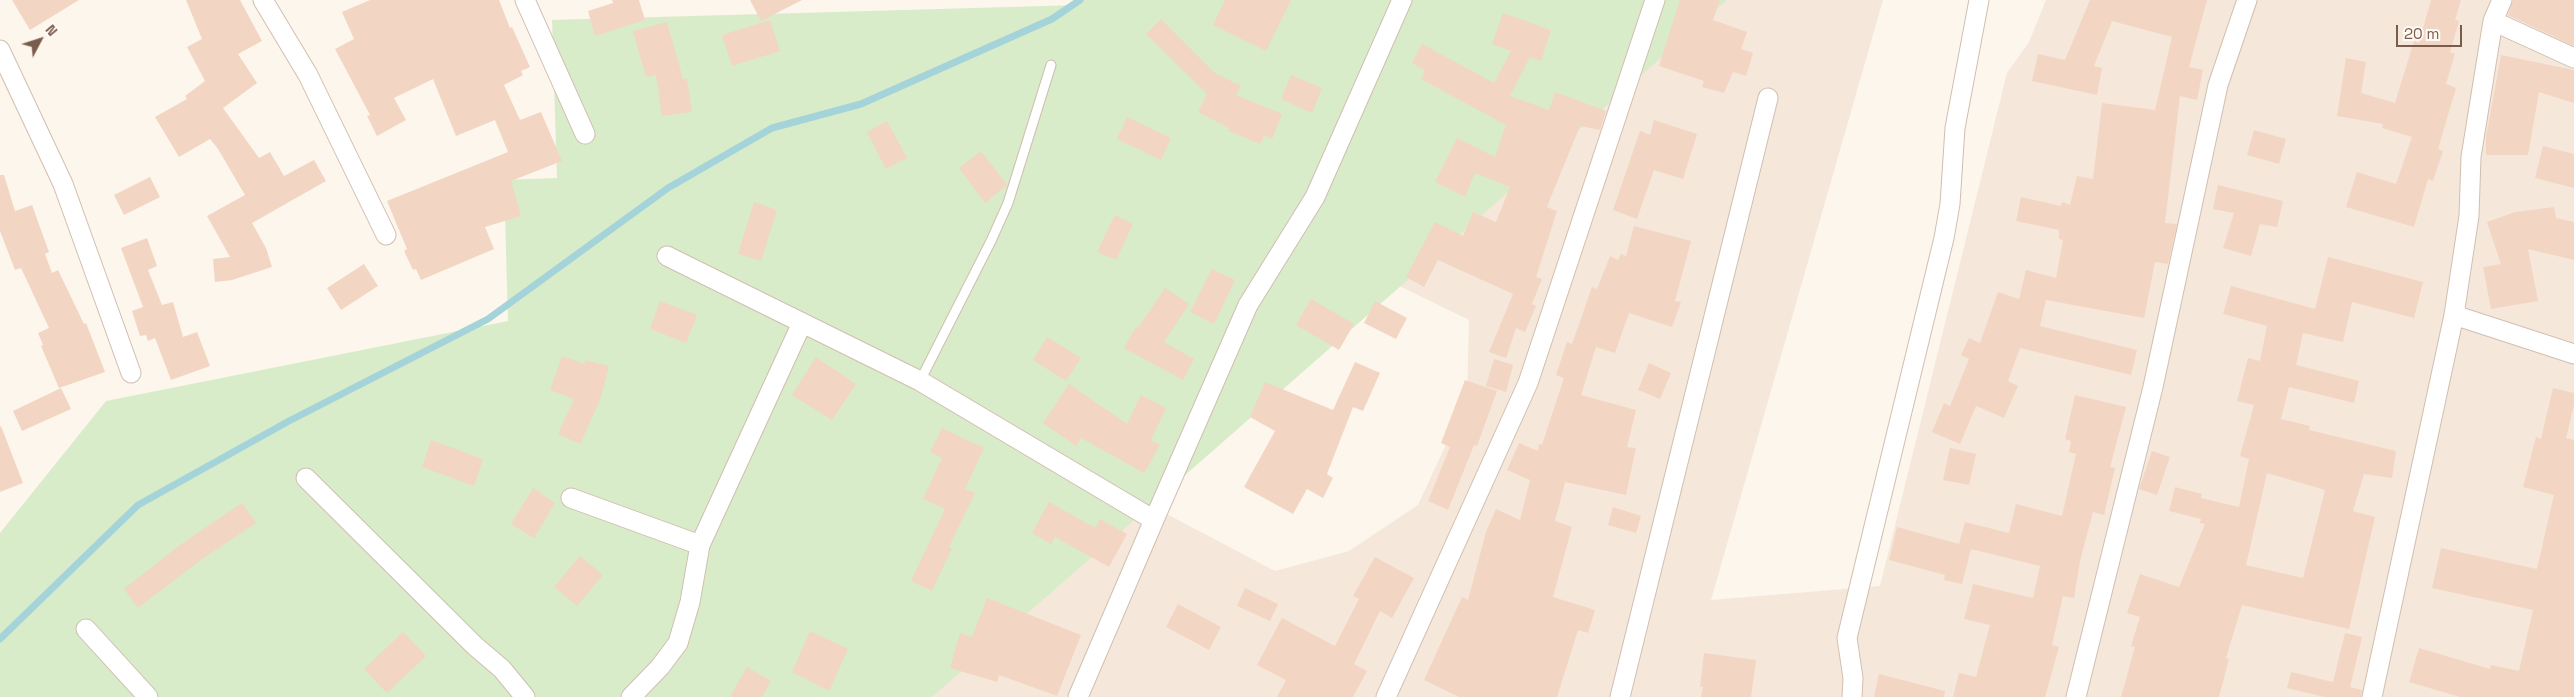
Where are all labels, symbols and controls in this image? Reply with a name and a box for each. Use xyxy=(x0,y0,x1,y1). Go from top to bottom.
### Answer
north arrow xyxy=(15,15,65,65)
scale bar xyxy=(2399,15,2465,47)
text: N xyxy=(42,21,61,40)
text: 20 m xyxy=(2404,24,2439,43)

